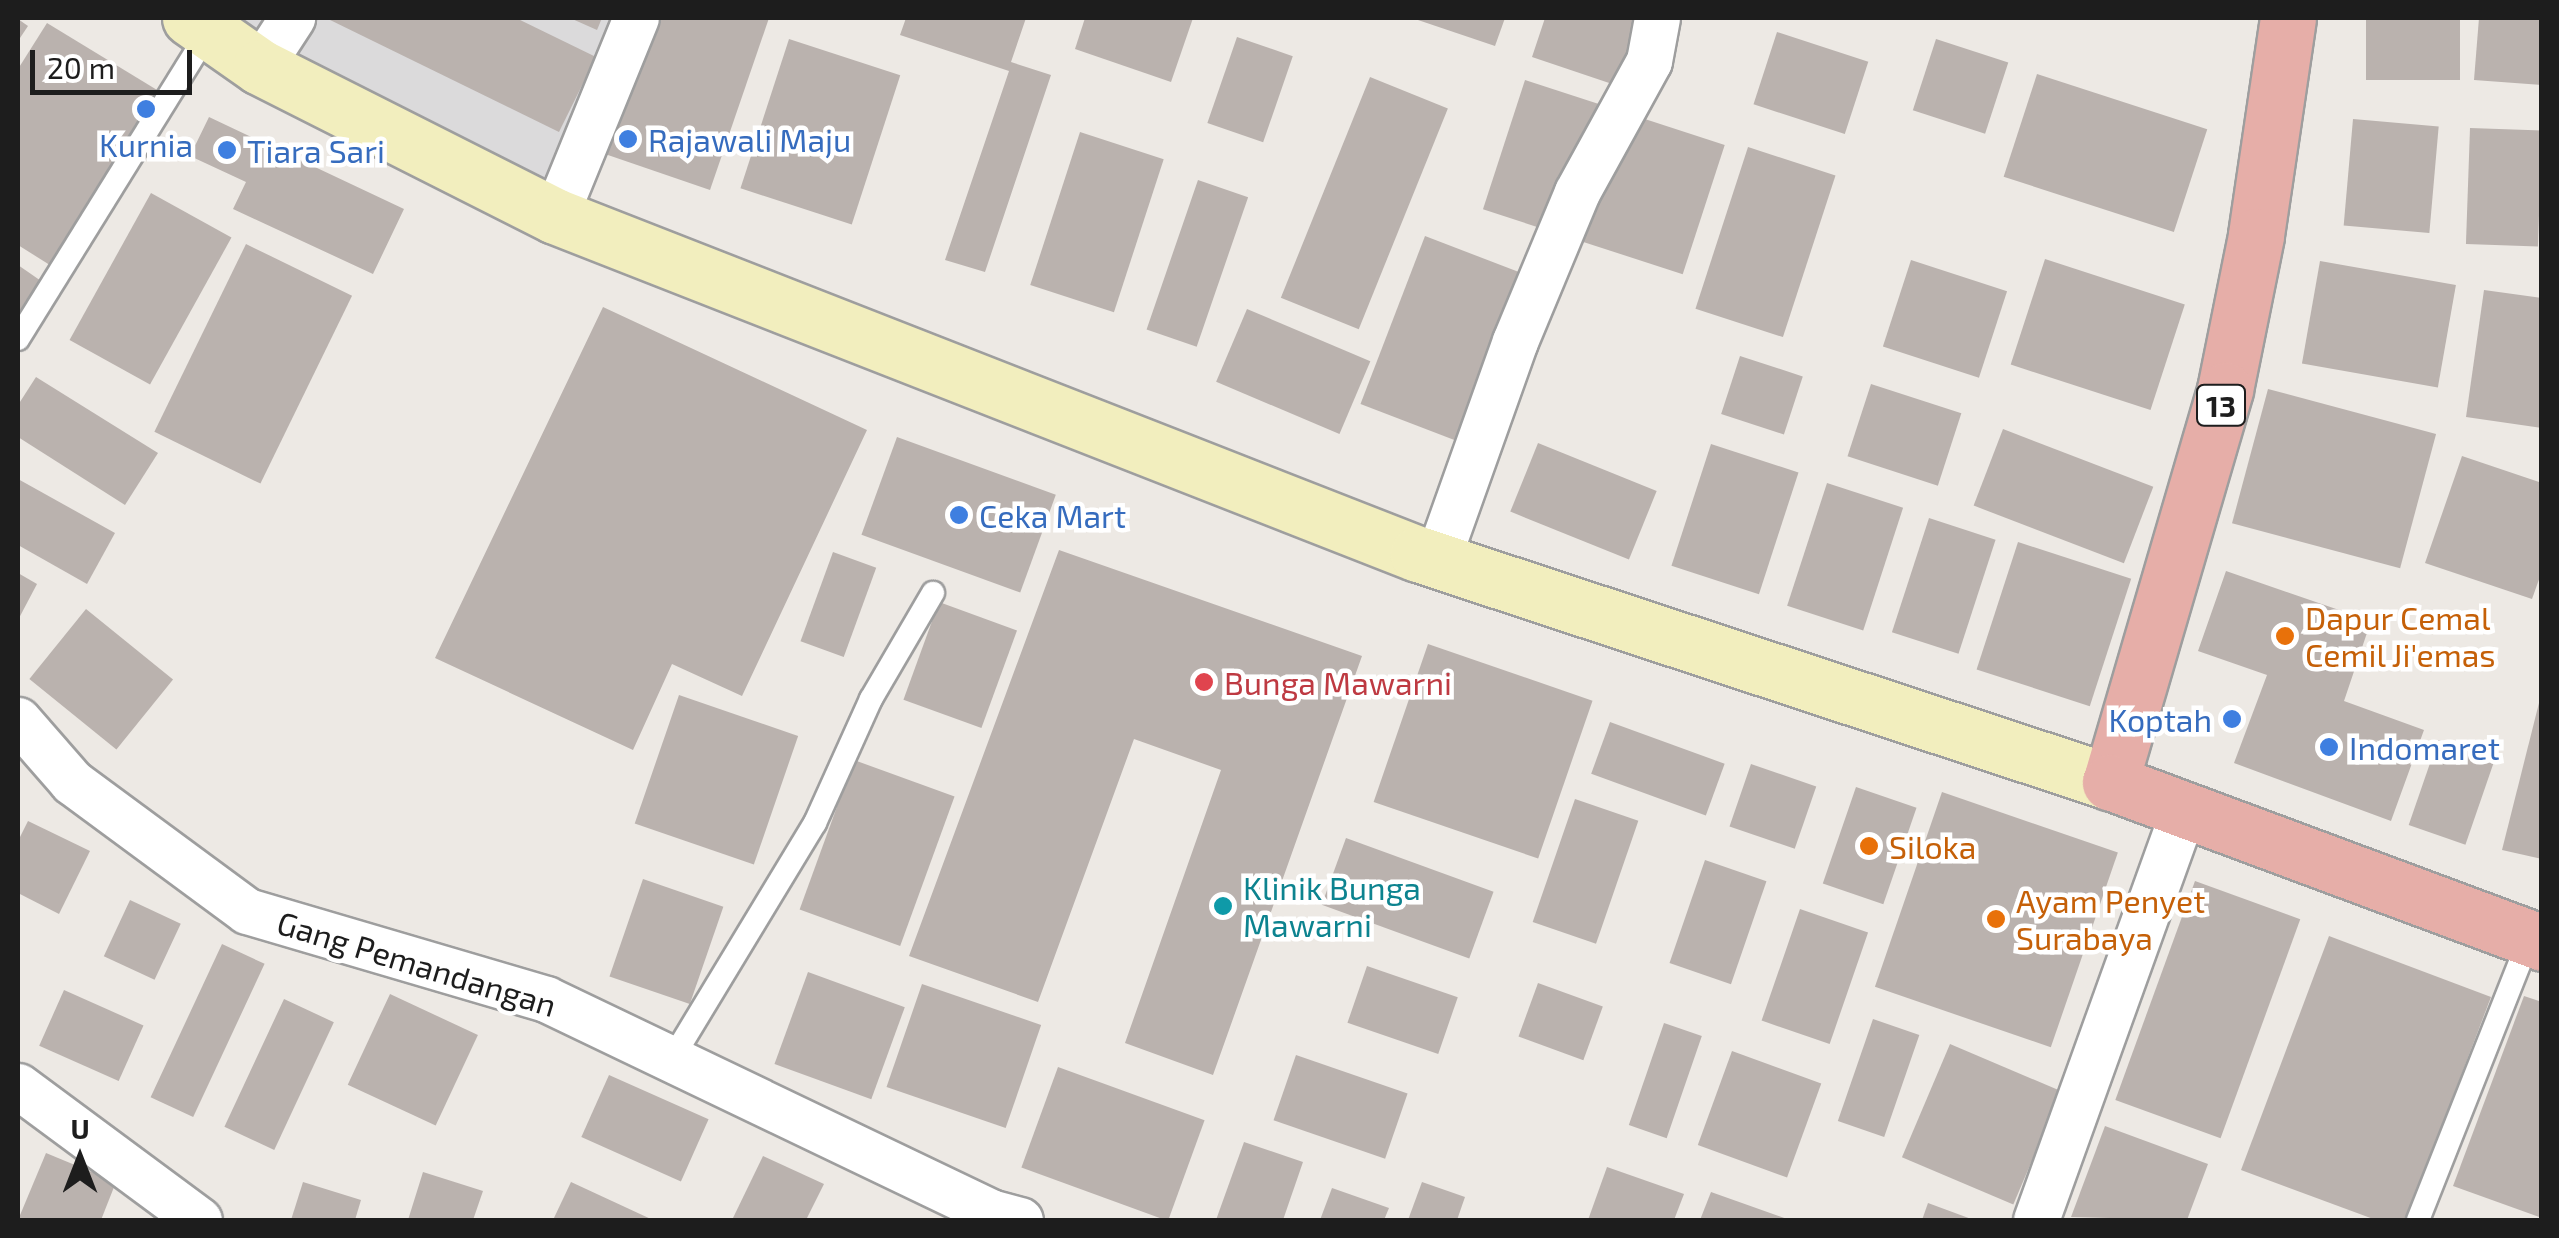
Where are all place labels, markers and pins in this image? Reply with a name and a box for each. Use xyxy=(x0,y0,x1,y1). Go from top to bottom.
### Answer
marker: Kurnia xyxy=(135,98,157,120)
place label: Rajawali Maju xyxy=(648,120,851,158)
place label: Kurnia xyxy=(99,125,193,163)
marker: Rajawali Maju xyxy=(617,128,639,150)
place label: Tiara Sari xyxy=(247,131,385,169)
marker: Tiara Sari xyxy=(216,139,238,161)
place label: Ceka Mart xyxy=(979,496,1126,534)
marker: Ceka Mart xyxy=(948,504,970,526)
place label: Dapur Cemal Cemil Ji'emas xyxy=(2305,599,2497,674)
marker: Dapur Cemal Cemil Ji'emas xyxy=(2274,625,2296,647)
place label: Bunga Mawarni xyxy=(1224,663,1452,701)
marker: Bunga Mawarni xyxy=(1193,671,1215,693)
place label: Koptah xyxy=(2108,700,2212,738)
marker: Koptah xyxy=(2221,708,2243,730)
place label: Indomaret xyxy=(2349,728,2500,766)
marker: Indomaret xyxy=(2318,736,2340,758)
place label: Siloka xyxy=(1889,827,1976,865)
marker: Siloka xyxy=(1858,835,1880,857)
place label: Klinik Bunga Mawarni xyxy=(1243,869,1421,944)
place label: Ayam Penyet Surabaya xyxy=(2016,882,2205,957)
marker: Klinik Bunga Mawarni xyxy=(1212,895,1234,917)
marker: Ayam Penyet Surabaya xyxy=(1985,908,2007,930)

